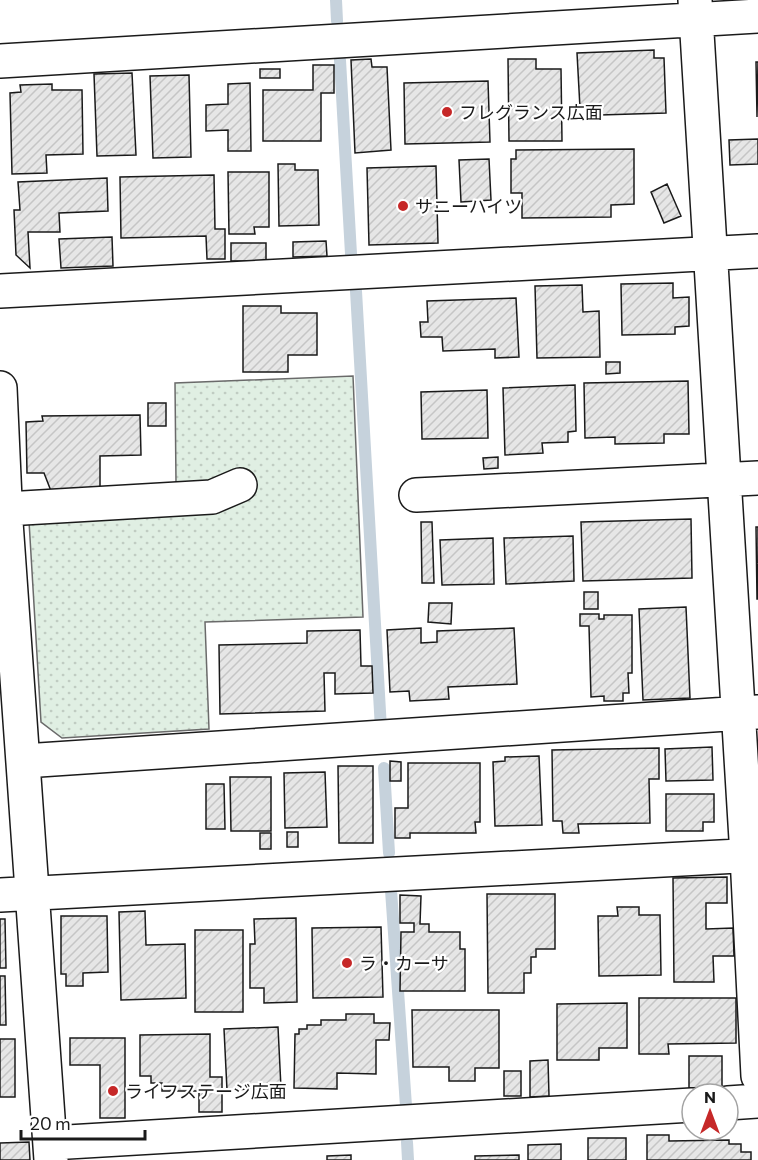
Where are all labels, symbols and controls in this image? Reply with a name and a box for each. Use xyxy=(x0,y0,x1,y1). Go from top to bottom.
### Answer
place label: フレグランス広面 xyxy=(459,101,603,123)
marker: フレグランス広面 xyxy=(440,105,454,119)
place label: サニーハイツ xyxy=(415,195,522,217)
marker: サニーハイツ xyxy=(396,199,410,213)
place label: ラ・カーサ xyxy=(359,952,449,974)
marker: ラ・カーサ xyxy=(340,956,354,970)
place label: ライフステージ広面 xyxy=(125,1080,287,1102)
north arrow xyxy=(680,1082,740,1142)
marker: ライフステージ広面 xyxy=(106,1084,120,1098)
text: N xyxy=(704,1087,716,1106)
scale bar xyxy=(21,1103,146,1141)
text: 20 m xyxy=(30,1112,71,1134)

